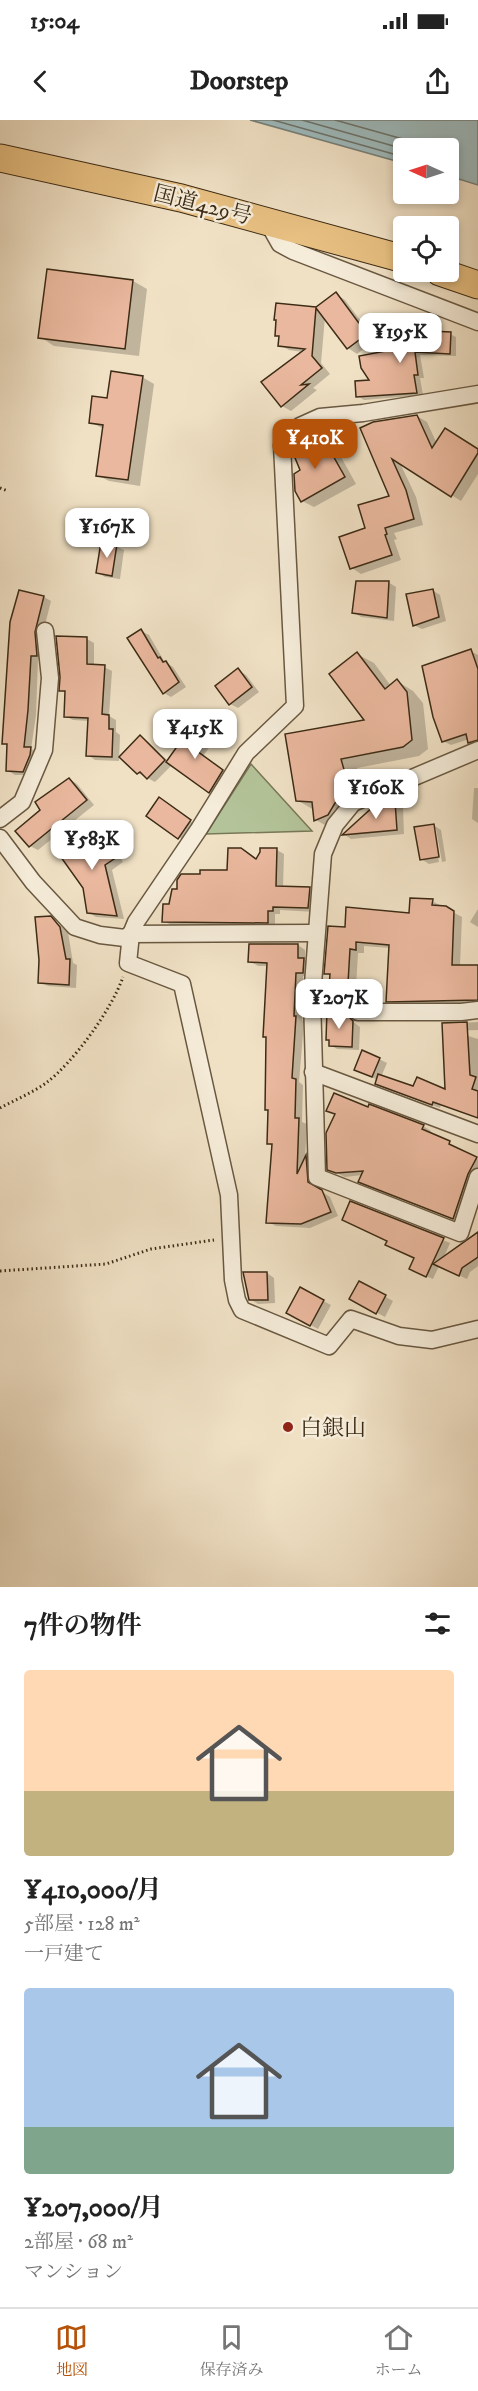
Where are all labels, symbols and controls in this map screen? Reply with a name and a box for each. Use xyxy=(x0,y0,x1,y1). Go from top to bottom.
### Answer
text: 15:04 xyxy=(30,8,79,35)
text: Doorstep xyxy=(190,64,288,98)
icon: back xyxy=(24,65,57,98)
icon: share xyxy=(421,65,454,98)
north arrow xyxy=(393,138,459,204)
map controls xyxy=(393,138,459,282)
street label: 国道429号 xyxy=(151,180,255,231)
button: locate xyxy=(393,216,459,282)
pin: ¥195K xyxy=(358,313,442,364)
text: ¥195K xyxy=(373,320,427,345)
pin: ¥410K xyxy=(273,419,357,470)
text: ¥410K xyxy=(286,426,344,451)
pin: ¥167K xyxy=(65,508,149,559)
text: ¥167K xyxy=(79,515,135,540)
pin: ¥415K xyxy=(153,709,237,760)
text: ¥415K xyxy=(167,716,223,741)
pin: ¥160K xyxy=(334,769,418,820)
text: ¥160K xyxy=(348,776,404,801)
pin: ¥583K xyxy=(50,820,134,871)
text: ¥583K xyxy=(65,827,119,852)
pin: ¥207K xyxy=(297,979,381,1030)
text: ¥207K xyxy=(310,986,368,1011)
place label: 白銀山 xyxy=(300,1415,366,1442)
marker: 白銀山 xyxy=(281,1420,295,1434)
icon: filters xyxy=(421,1607,454,1640)
text: 7件の物件 xyxy=(24,1610,142,1643)
icon: home xyxy=(185,1709,293,1817)
text: ¥410,000/月 xyxy=(24,1874,162,1907)
text: 5部屋 · 128 m² xyxy=(24,1912,140,1937)
text: 一戸建て xyxy=(24,1942,104,1967)
icon: home xyxy=(185,2027,293,2135)
text: ¥207,000/月 xyxy=(24,2192,164,2225)
text: 2部屋 · 68 m² xyxy=(24,2230,133,2255)
text: マンション xyxy=(24,2260,123,2285)
tab: 地図 xyxy=(55,2321,88,2380)
tab: 保存済み xyxy=(199,2321,263,2380)
tab: ホーム xyxy=(374,2321,422,2380)

